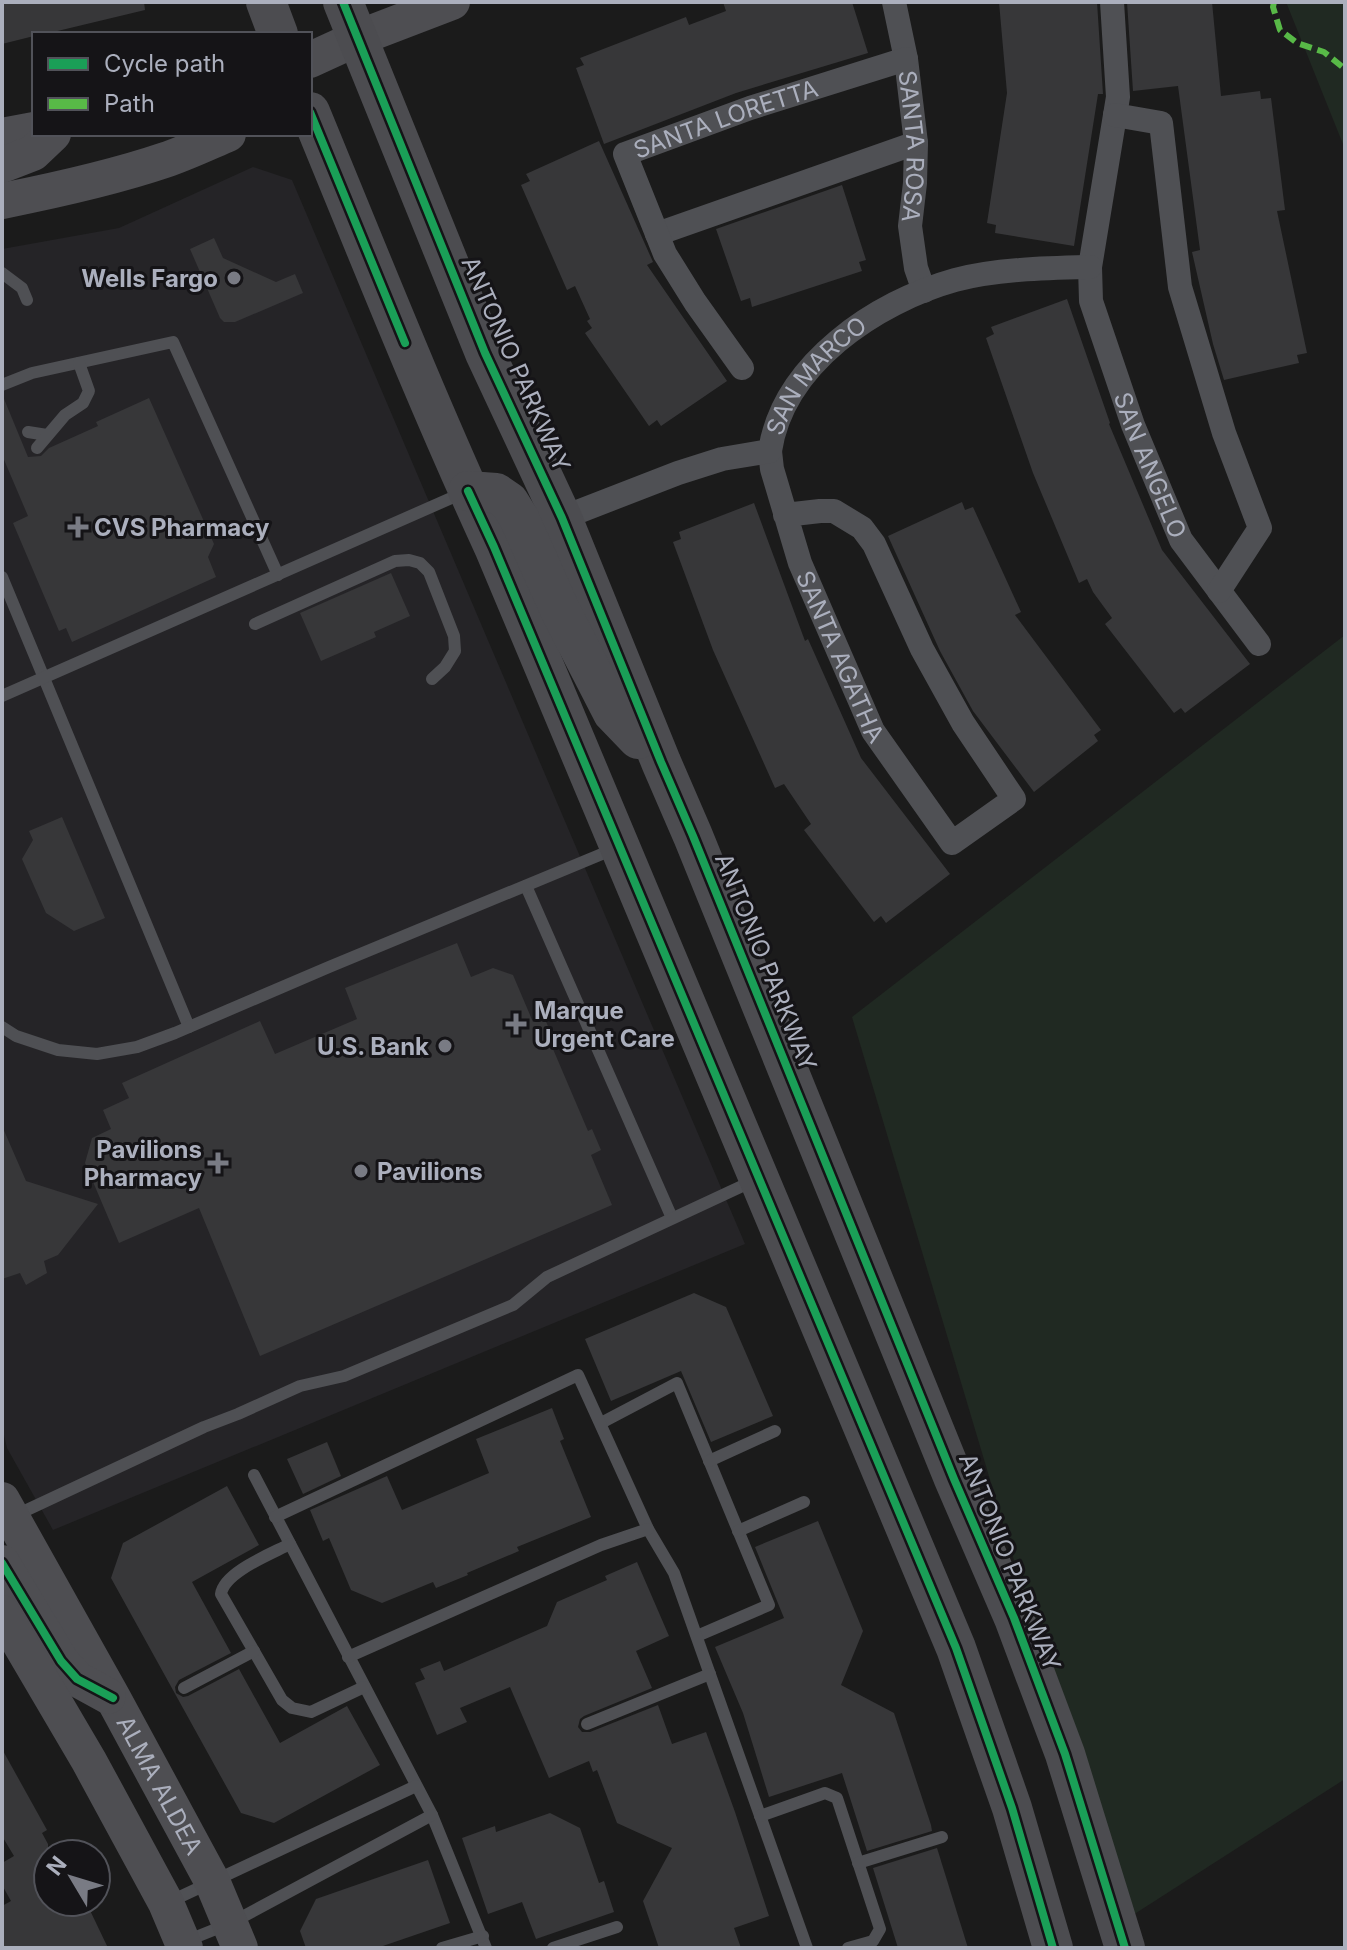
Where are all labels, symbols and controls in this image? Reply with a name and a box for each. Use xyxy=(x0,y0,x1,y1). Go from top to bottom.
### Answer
legend xyxy=(32,32,312,136)
text: Cycle path xyxy=(104,49,225,78)
street label: SANTA ROSA xyxy=(893,69,931,224)
street label: SANTA LORETTA xyxy=(629,73,821,164)
text: Path xyxy=(104,89,155,118)
street label: ANTONIO PARKWAY xyxy=(455,252,577,476)
place label: Wells Fargo xyxy=(81,264,218,293)
marker: Wells Fargo xyxy=(225,269,243,287)
street label: SAN MARCO xyxy=(760,310,872,438)
street label: SAN ANGELO xyxy=(1108,388,1193,542)
place label: CVS Pharmacy xyxy=(94,513,270,542)
marker: CVS Pharmacy xyxy=(69,518,87,536)
street label: SANTA AGATHA xyxy=(791,566,891,748)
street label: ANTONIO PARKWAY xyxy=(709,849,823,1075)
place label: Marque Urgent Care xyxy=(534,996,675,1053)
marker: Marque Urgent Care xyxy=(505,1013,527,1035)
place label: U.S. Bank xyxy=(317,1032,429,1061)
marker: U.S. Bank xyxy=(436,1037,454,1055)
place label: Pavilions Pharmacy xyxy=(84,1135,203,1192)
marker: Pavilions Pharmacy xyxy=(209,1154,227,1172)
place label: Pavilions xyxy=(377,1157,483,1186)
marker: Pavilions xyxy=(352,1162,370,1180)
street label: ANTONIO PARKWAY xyxy=(953,1449,1067,1675)
street label: ALMA ALDEA xyxy=(111,1711,209,1860)
north arrow xyxy=(32,1838,112,1918)
text: N xyxy=(41,1851,72,1880)

